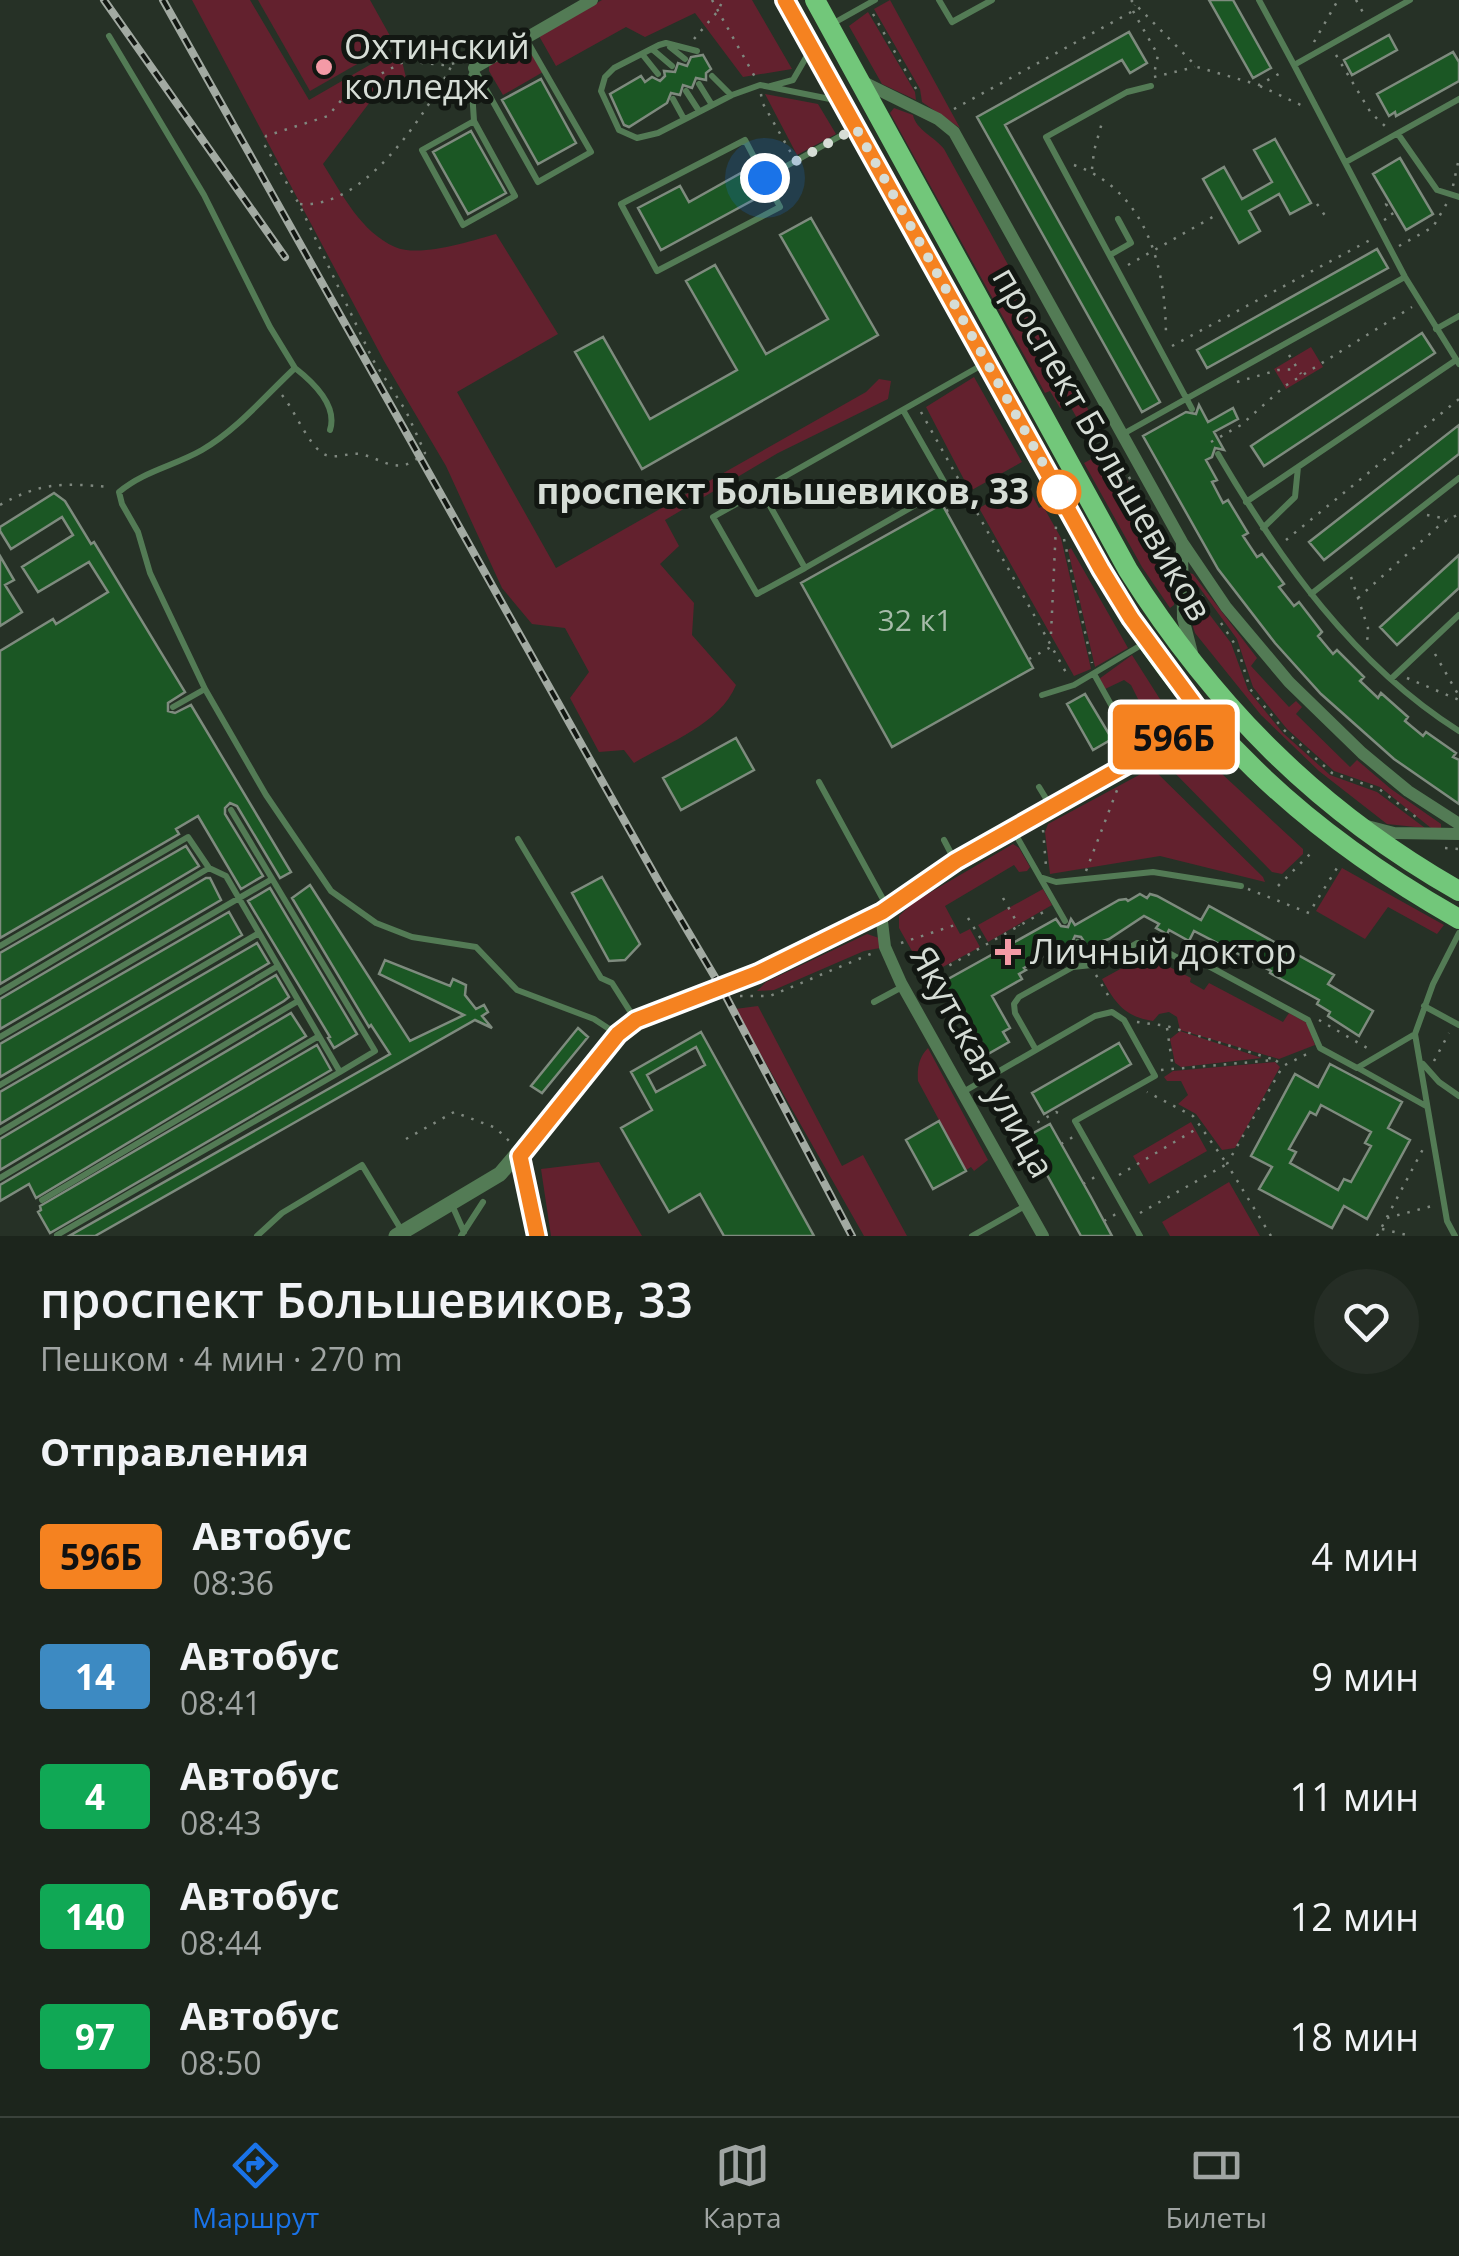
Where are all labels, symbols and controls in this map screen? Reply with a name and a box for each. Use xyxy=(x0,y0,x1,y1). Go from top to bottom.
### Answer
place label: Охтинский колледж xyxy=(344,22,530,109)
marker: Охтинский колледж xyxy=(313,56,335,78)
your location xyxy=(740,153,790,203)
street label: проспект Большевиков xyxy=(983,258,1224,629)
place label: проспект Большевиков, 33 xyxy=(536,467,1029,514)
marker: проспект Большевиков, 33 xyxy=(1038,471,1080,513)
house number: 32 к1 xyxy=(878,599,952,640)
line badge: 596Б xyxy=(1104,704,1244,770)
text: 596Б xyxy=(1133,714,1215,761)
place label: Личный доктор xyxy=(1030,927,1297,974)
street label: Якутская улица xyxy=(900,937,1066,1186)
marker: Личный доктор xyxy=(995,939,1021,965)
text: проспект Большевиков, 33 xyxy=(40,1267,693,1332)
button: heart xyxy=(1314,1269,1419,1374)
text: Пешком · 4 мин · 270 m xyxy=(40,1337,403,1380)
text: Отправления xyxy=(40,1425,309,1477)
text: Автобус xyxy=(192,1509,352,1561)
text: 4 мин xyxy=(1311,1530,1419,1582)
text: 596Б xyxy=(60,1533,142,1580)
text: 08:36 xyxy=(192,1561,274,1604)
text: Автобус xyxy=(180,1629,339,1681)
text: 9 мин xyxy=(1311,1650,1419,1702)
text: 14 xyxy=(75,1653,115,1700)
text: 08:41 xyxy=(180,1681,262,1724)
text: Автобус xyxy=(180,1749,339,1801)
text: 11 мин xyxy=(1290,1770,1419,1822)
text: 4 xyxy=(85,1773,105,1820)
text: 08:43 xyxy=(180,1801,262,1844)
text: Автобус xyxy=(180,1869,339,1921)
text: 12 мин xyxy=(1290,1890,1419,1942)
text: 140 xyxy=(65,1893,125,1940)
text: 08:44 xyxy=(180,1921,262,1964)
text: Автобус xyxy=(180,1989,339,2041)
text: 18 мин xyxy=(1290,2010,1419,2062)
text: 97 xyxy=(75,2013,115,2060)
text: 08:50 xyxy=(180,2041,262,2084)
tab: Маршрут xyxy=(192,2138,319,2236)
tab: Карта xyxy=(703,2138,782,2236)
tab: Билеты xyxy=(1166,2138,1267,2236)

